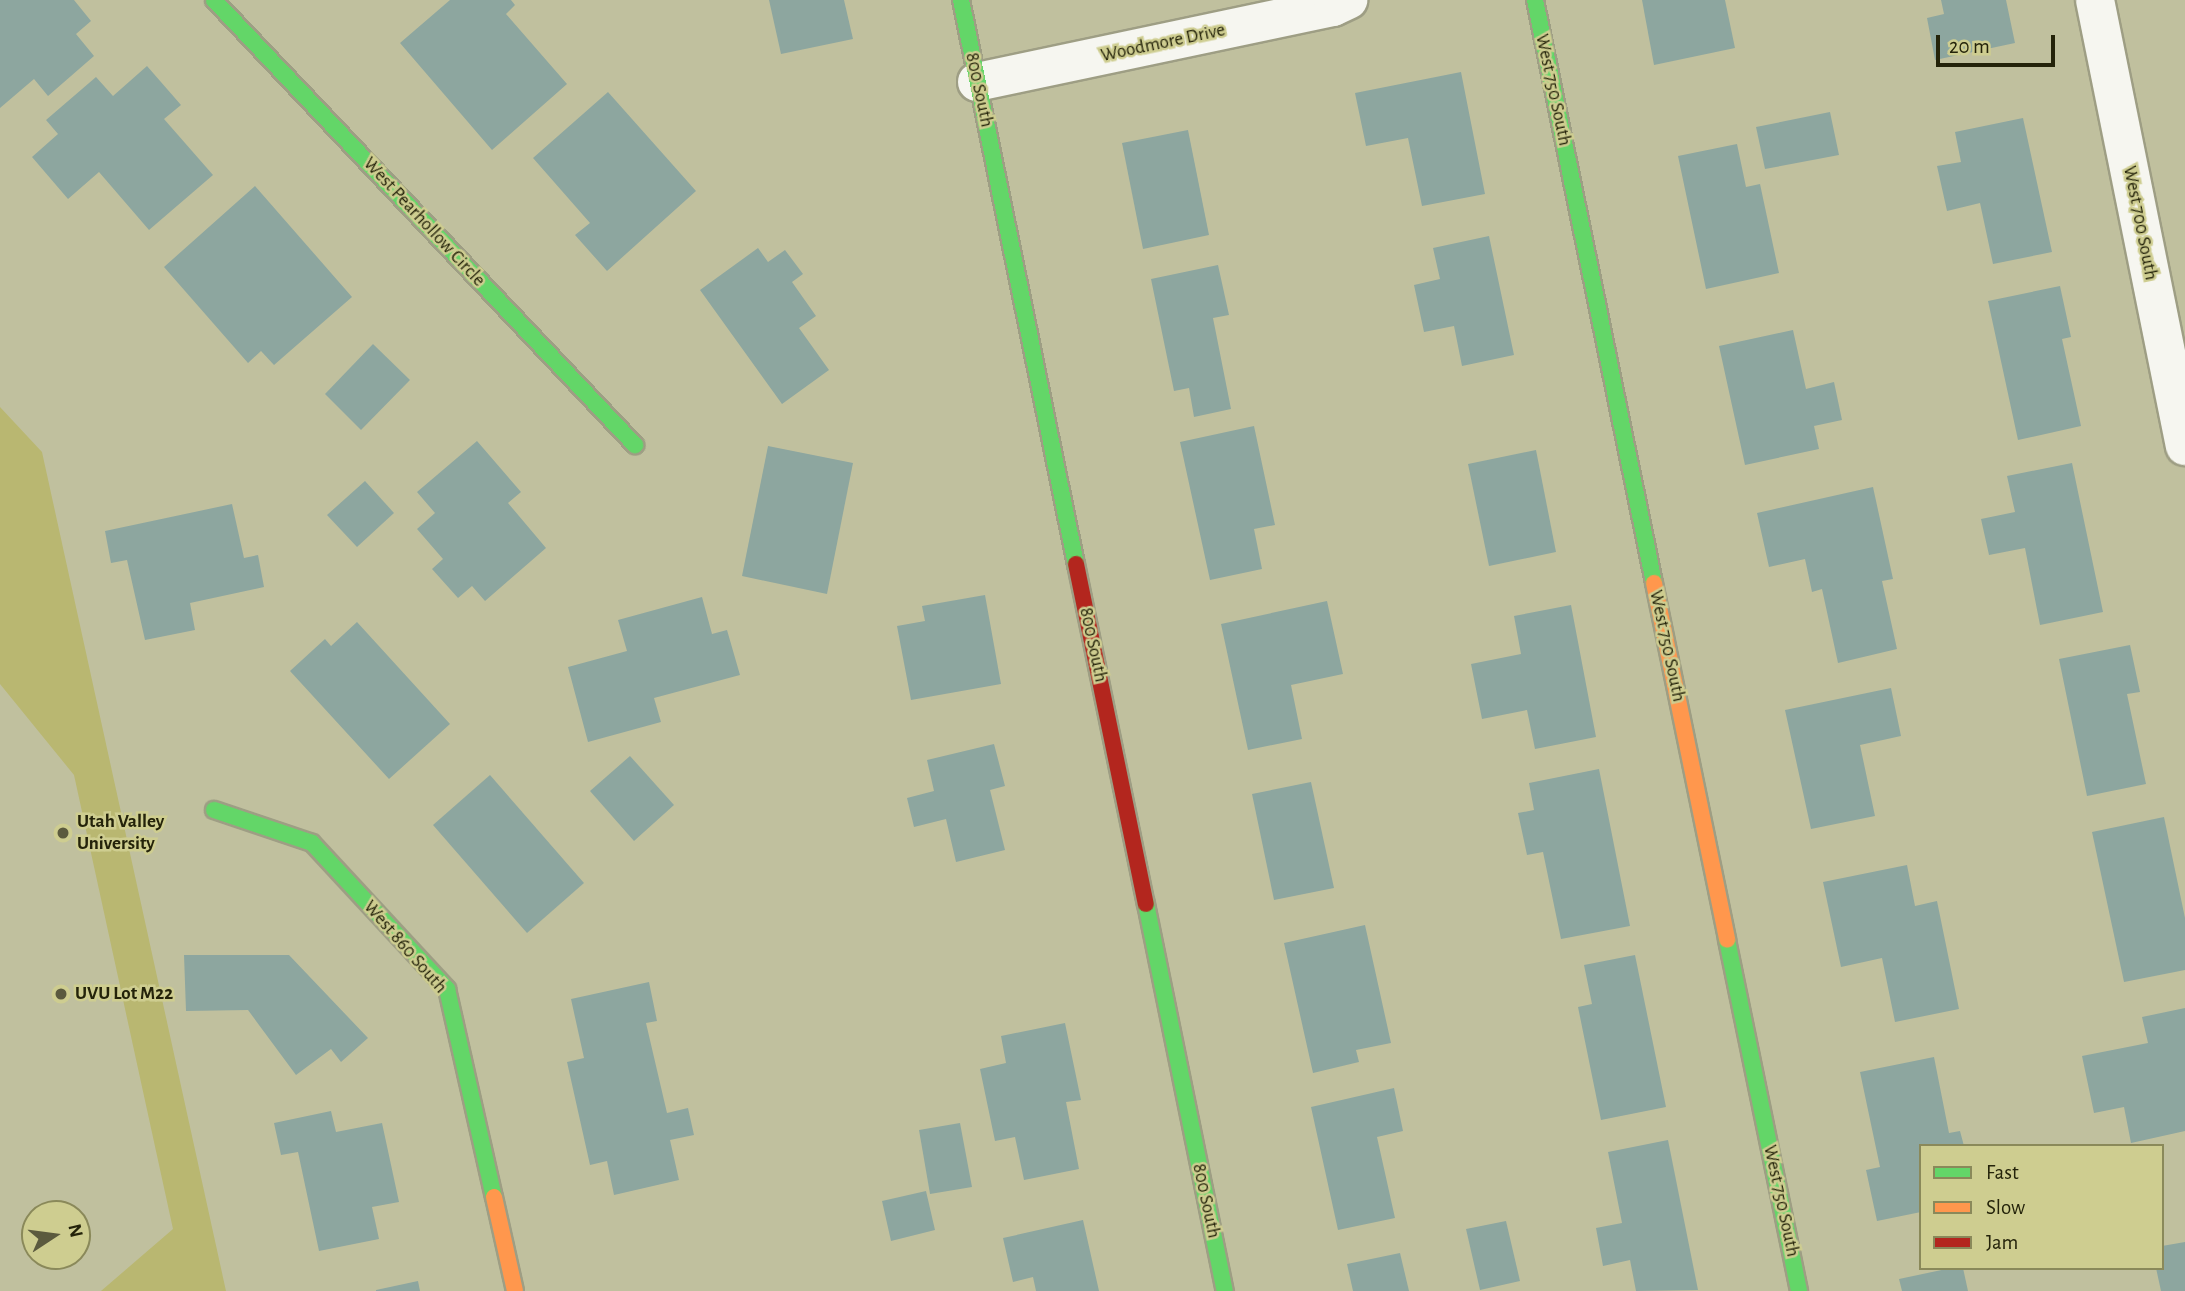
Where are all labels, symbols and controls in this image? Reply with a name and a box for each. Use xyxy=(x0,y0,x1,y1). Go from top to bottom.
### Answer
street label: Woodmore Drive xyxy=(1099,19,1227,67)
scale bar xyxy=(1940,21,2059,65)
street label: West 750 South xyxy=(1530,32,1576,148)
text: 20 m xyxy=(1949,36,1990,57)
street label: 800 South xyxy=(960,51,998,129)
street label: West Pearhollow Circle xyxy=(358,153,490,291)
street label: West 700 South xyxy=(2118,164,2162,282)
street label: West 750 South xyxy=(1644,588,1690,704)
street label: 800 South xyxy=(1074,606,1112,684)
place label: Utah Valley University xyxy=(77,811,164,855)
marker: Utah Valley University xyxy=(55,825,71,841)
street label: West 860 South xyxy=(358,896,452,998)
place label: UVU Lot M22 xyxy=(75,983,173,1005)
marker: UVU Lot M22 xyxy=(53,986,69,1002)
street label: West 750 South xyxy=(1758,1143,1804,1259)
legend xyxy=(1919,1144,2164,1270)
street label: 800 South xyxy=(1187,1162,1225,1240)
text: Fast xyxy=(1986,1162,2019,1183)
text: Slow xyxy=(1986,1197,2025,1218)
north arrow xyxy=(21,1200,91,1270)
text: N xyxy=(64,1222,86,1239)
text: Jam xyxy=(1986,1232,2018,1253)

